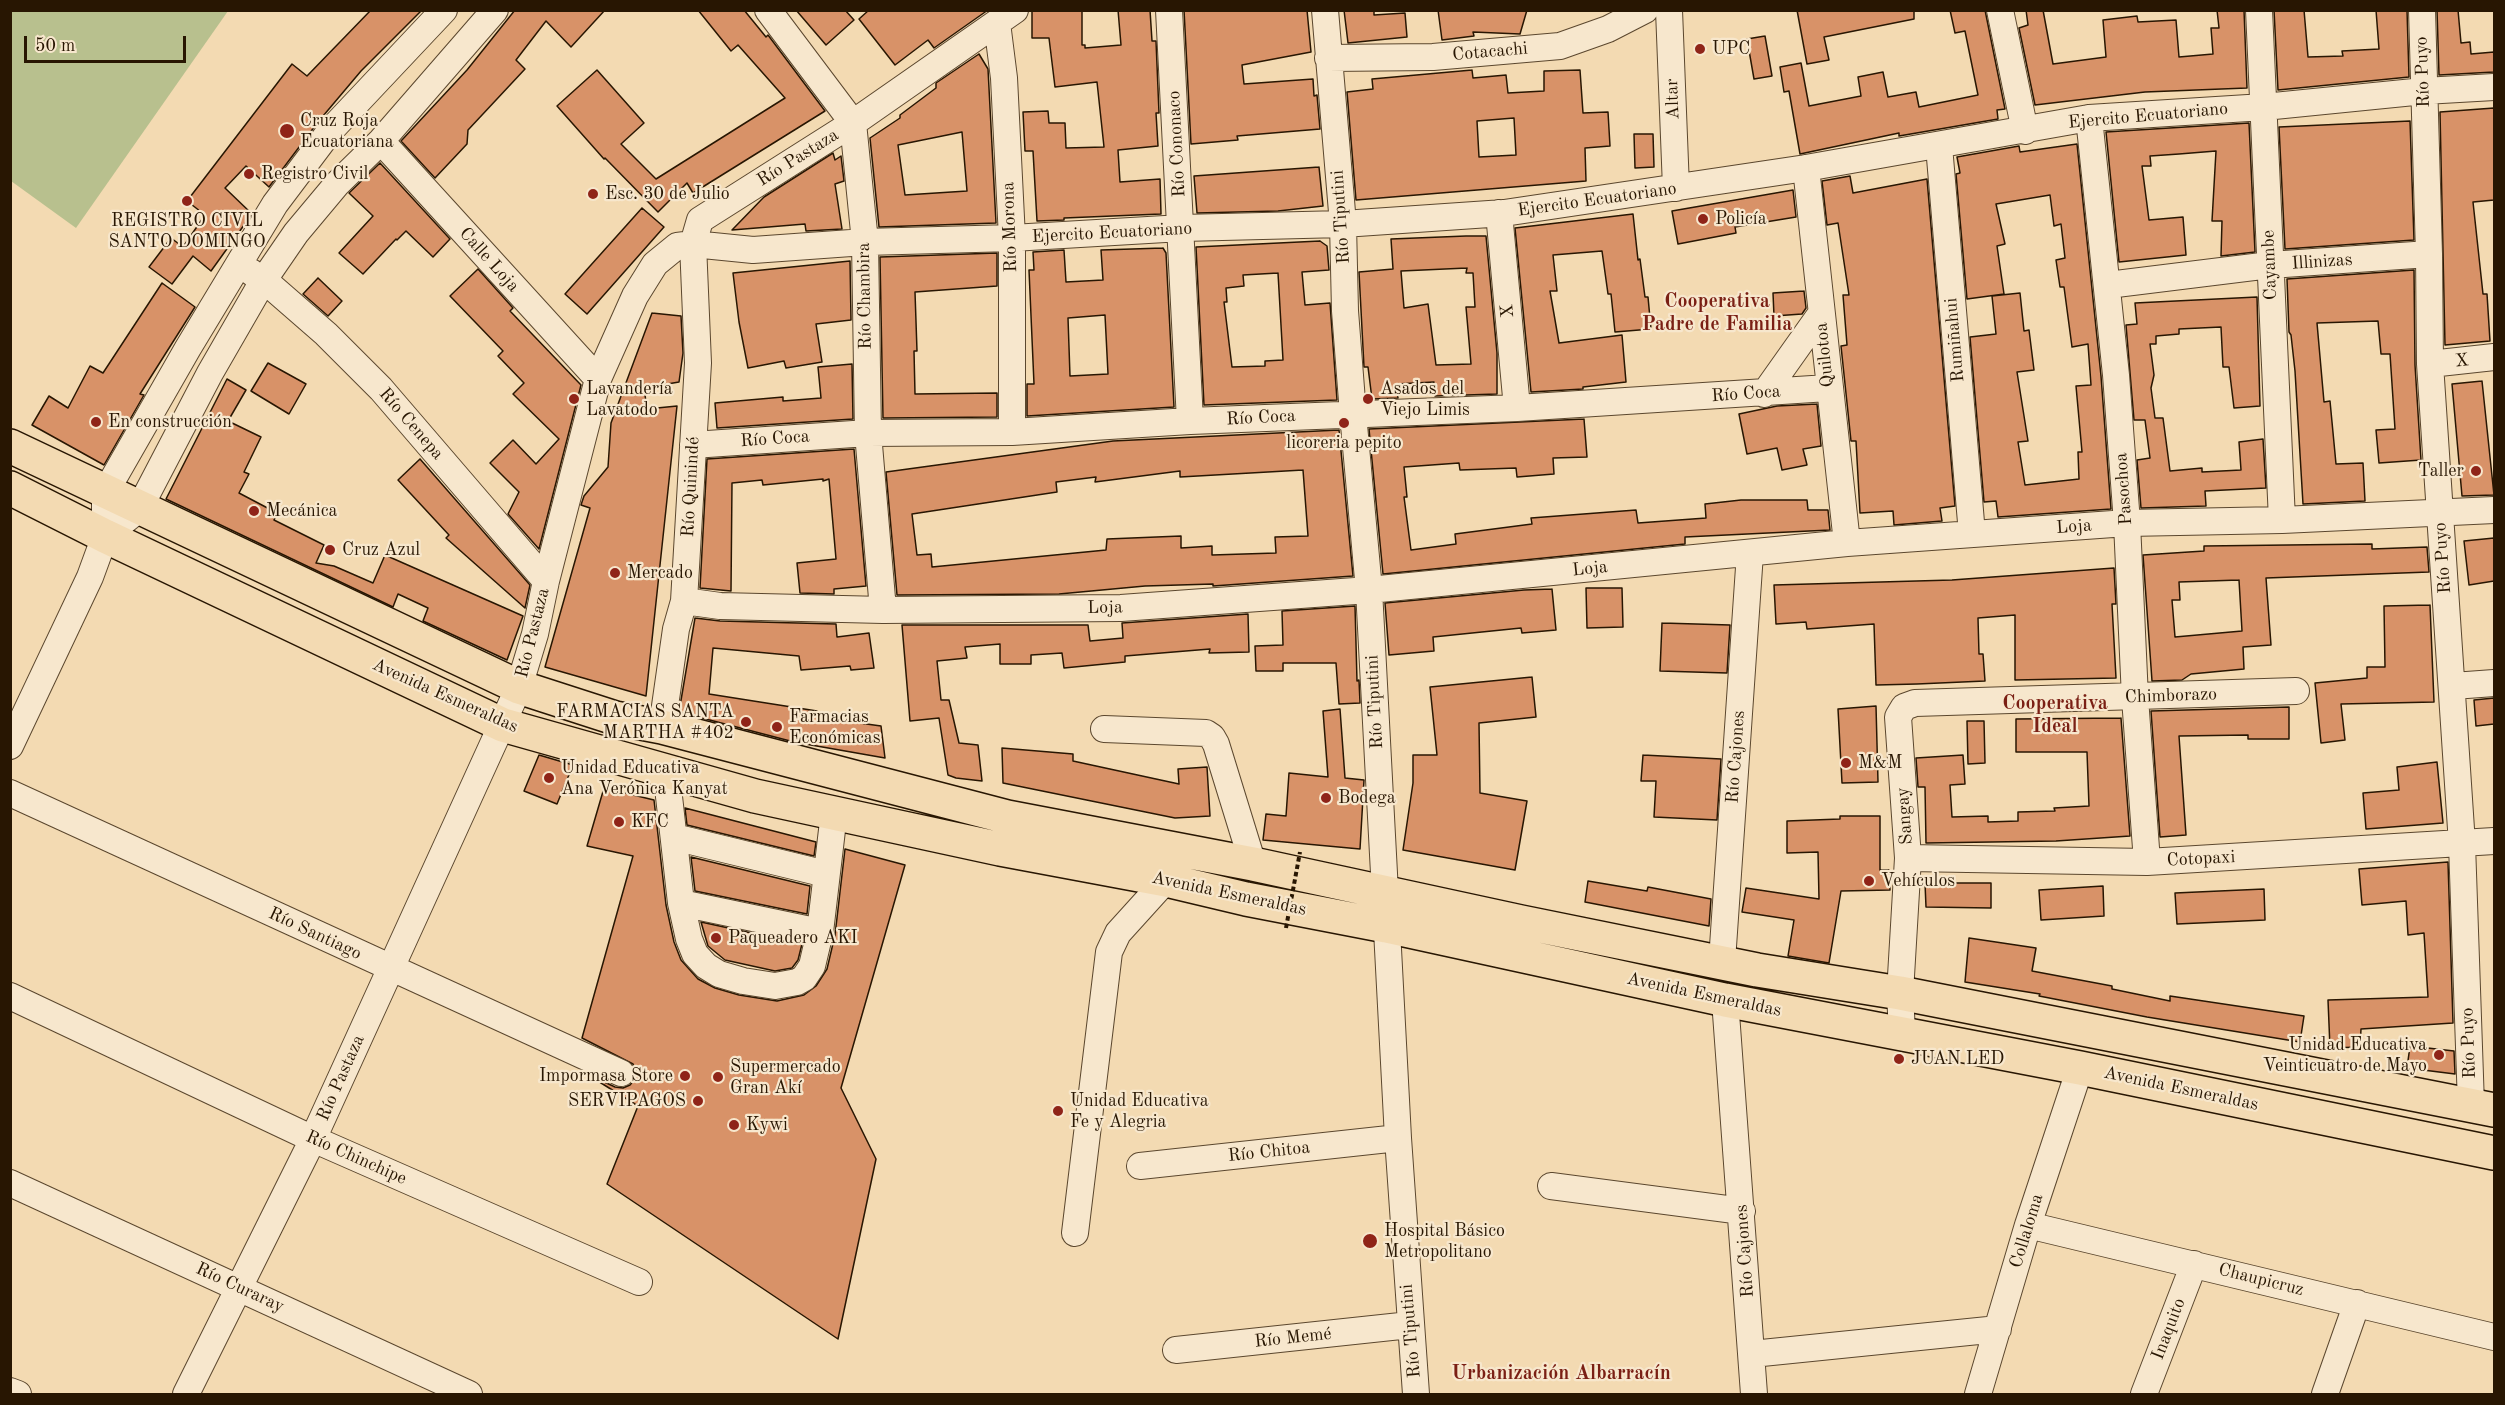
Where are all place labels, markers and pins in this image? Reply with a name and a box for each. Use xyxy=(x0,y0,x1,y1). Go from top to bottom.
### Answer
place label: UPC xyxy=(1712,38,1750,60)
marker: UPC xyxy=(1693,42,1707,56)
place label: Cruz Roja Ecuatoriana xyxy=(300,110,394,152)
marker: Cruz Roja Ecuatoriana xyxy=(278,122,296,140)
place label: Registro Civil xyxy=(261,163,368,185)
marker: Registro Civil xyxy=(242,167,256,181)
place label: Esc. 30 de Julio xyxy=(605,183,730,205)
marker: Esc. 30 de Julio xyxy=(586,187,600,201)
marker: REGISTRO CIVIL SANTO DOMINGO xyxy=(180,194,194,208)
place label: Policía xyxy=(1715,208,1767,230)
place label: REGISTRO CIVIL SANTO DOMINGO xyxy=(108,210,266,252)
marker: Policía xyxy=(1696,212,1710,226)
place label: Lavandería Lavatodo xyxy=(586,378,673,420)
place label: Asados del Viejo Limis xyxy=(1380,378,1470,420)
marker: Lavandería Lavatodo xyxy=(567,392,581,406)
marker: Asados del Viejo Limis xyxy=(1361,392,1375,406)
place label: En construcción xyxy=(108,411,232,433)
marker: En construcción xyxy=(89,415,103,429)
marker: licoreria pepito xyxy=(1337,416,1351,430)
place label: licoreria pepito xyxy=(1286,432,1402,454)
place label: Taller xyxy=(2418,460,2464,482)
marker: Taller xyxy=(2469,464,2483,478)
place label: Mecánica xyxy=(266,500,337,522)
marker: Mecánica xyxy=(247,504,261,518)
place label: Cruz Azul xyxy=(342,539,420,561)
marker: Cruz Azul xyxy=(323,543,337,557)
place label: Mercado xyxy=(627,562,693,584)
marker: Mercado xyxy=(608,566,622,580)
place label: FARMACIAS SANTA MARTHA #402 xyxy=(556,701,734,744)
place label: Farmacias Económicas xyxy=(789,706,881,748)
marker: FARMACIAS SANTA MARTHA #402 xyxy=(739,715,753,729)
marker: Farmacias Económicas xyxy=(770,720,784,734)
place label: M&M xyxy=(1858,752,1902,774)
marker: M&M xyxy=(1839,756,1853,770)
place label: Unidad Educativa Ana Verónica Kanyat xyxy=(561,757,728,800)
marker: Unidad Educativa Ana Verónica Kanyat xyxy=(542,771,556,785)
place label: Bodega xyxy=(1338,787,1396,809)
marker: Bodega xyxy=(1319,791,1333,805)
place label: KFC xyxy=(631,811,669,833)
marker: KFC xyxy=(612,815,626,829)
place label: Vehículos xyxy=(1881,870,1955,892)
marker: Vehículos xyxy=(1862,874,1876,888)
place label: Paqueadero AKI xyxy=(728,927,858,949)
marker: Paqueadero AKI xyxy=(709,931,723,945)
place label: Unidad Educativa Veinticuatro de Mayo xyxy=(2263,1034,2427,1076)
place label: JUAN LED xyxy=(1911,1048,2004,1070)
marker: Unidad Educativa Veinticuatro de Mayo xyxy=(2432,1048,2446,1062)
marker: JUAN LED xyxy=(1892,1052,1906,1066)
place label: Supermercado Gran Akí xyxy=(730,1056,841,1098)
place label: Impormasa Store xyxy=(539,1065,673,1087)
marker: Impormasa Store xyxy=(678,1069,692,1083)
marker: Supermercado Gran Akí xyxy=(711,1070,725,1084)
place label: SERVIPAGOS xyxy=(568,1090,686,1112)
place label: Unidad Educativa Fe y Alegria xyxy=(1070,1090,1209,1132)
marker: SERVIPAGOS xyxy=(691,1094,705,1108)
marker: Unidad Educativa Fe y Alegria xyxy=(1051,1104,1065,1118)
place label: Kywi xyxy=(746,1114,788,1136)
marker: Kywi xyxy=(727,1118,741,1132)
place label: Hospital Básico Metropolitano xyxy=(1384,1220,1505,1262)
marker: Hospital Básico Metropolitano xyxy=(1361,1232,1379,1250)

